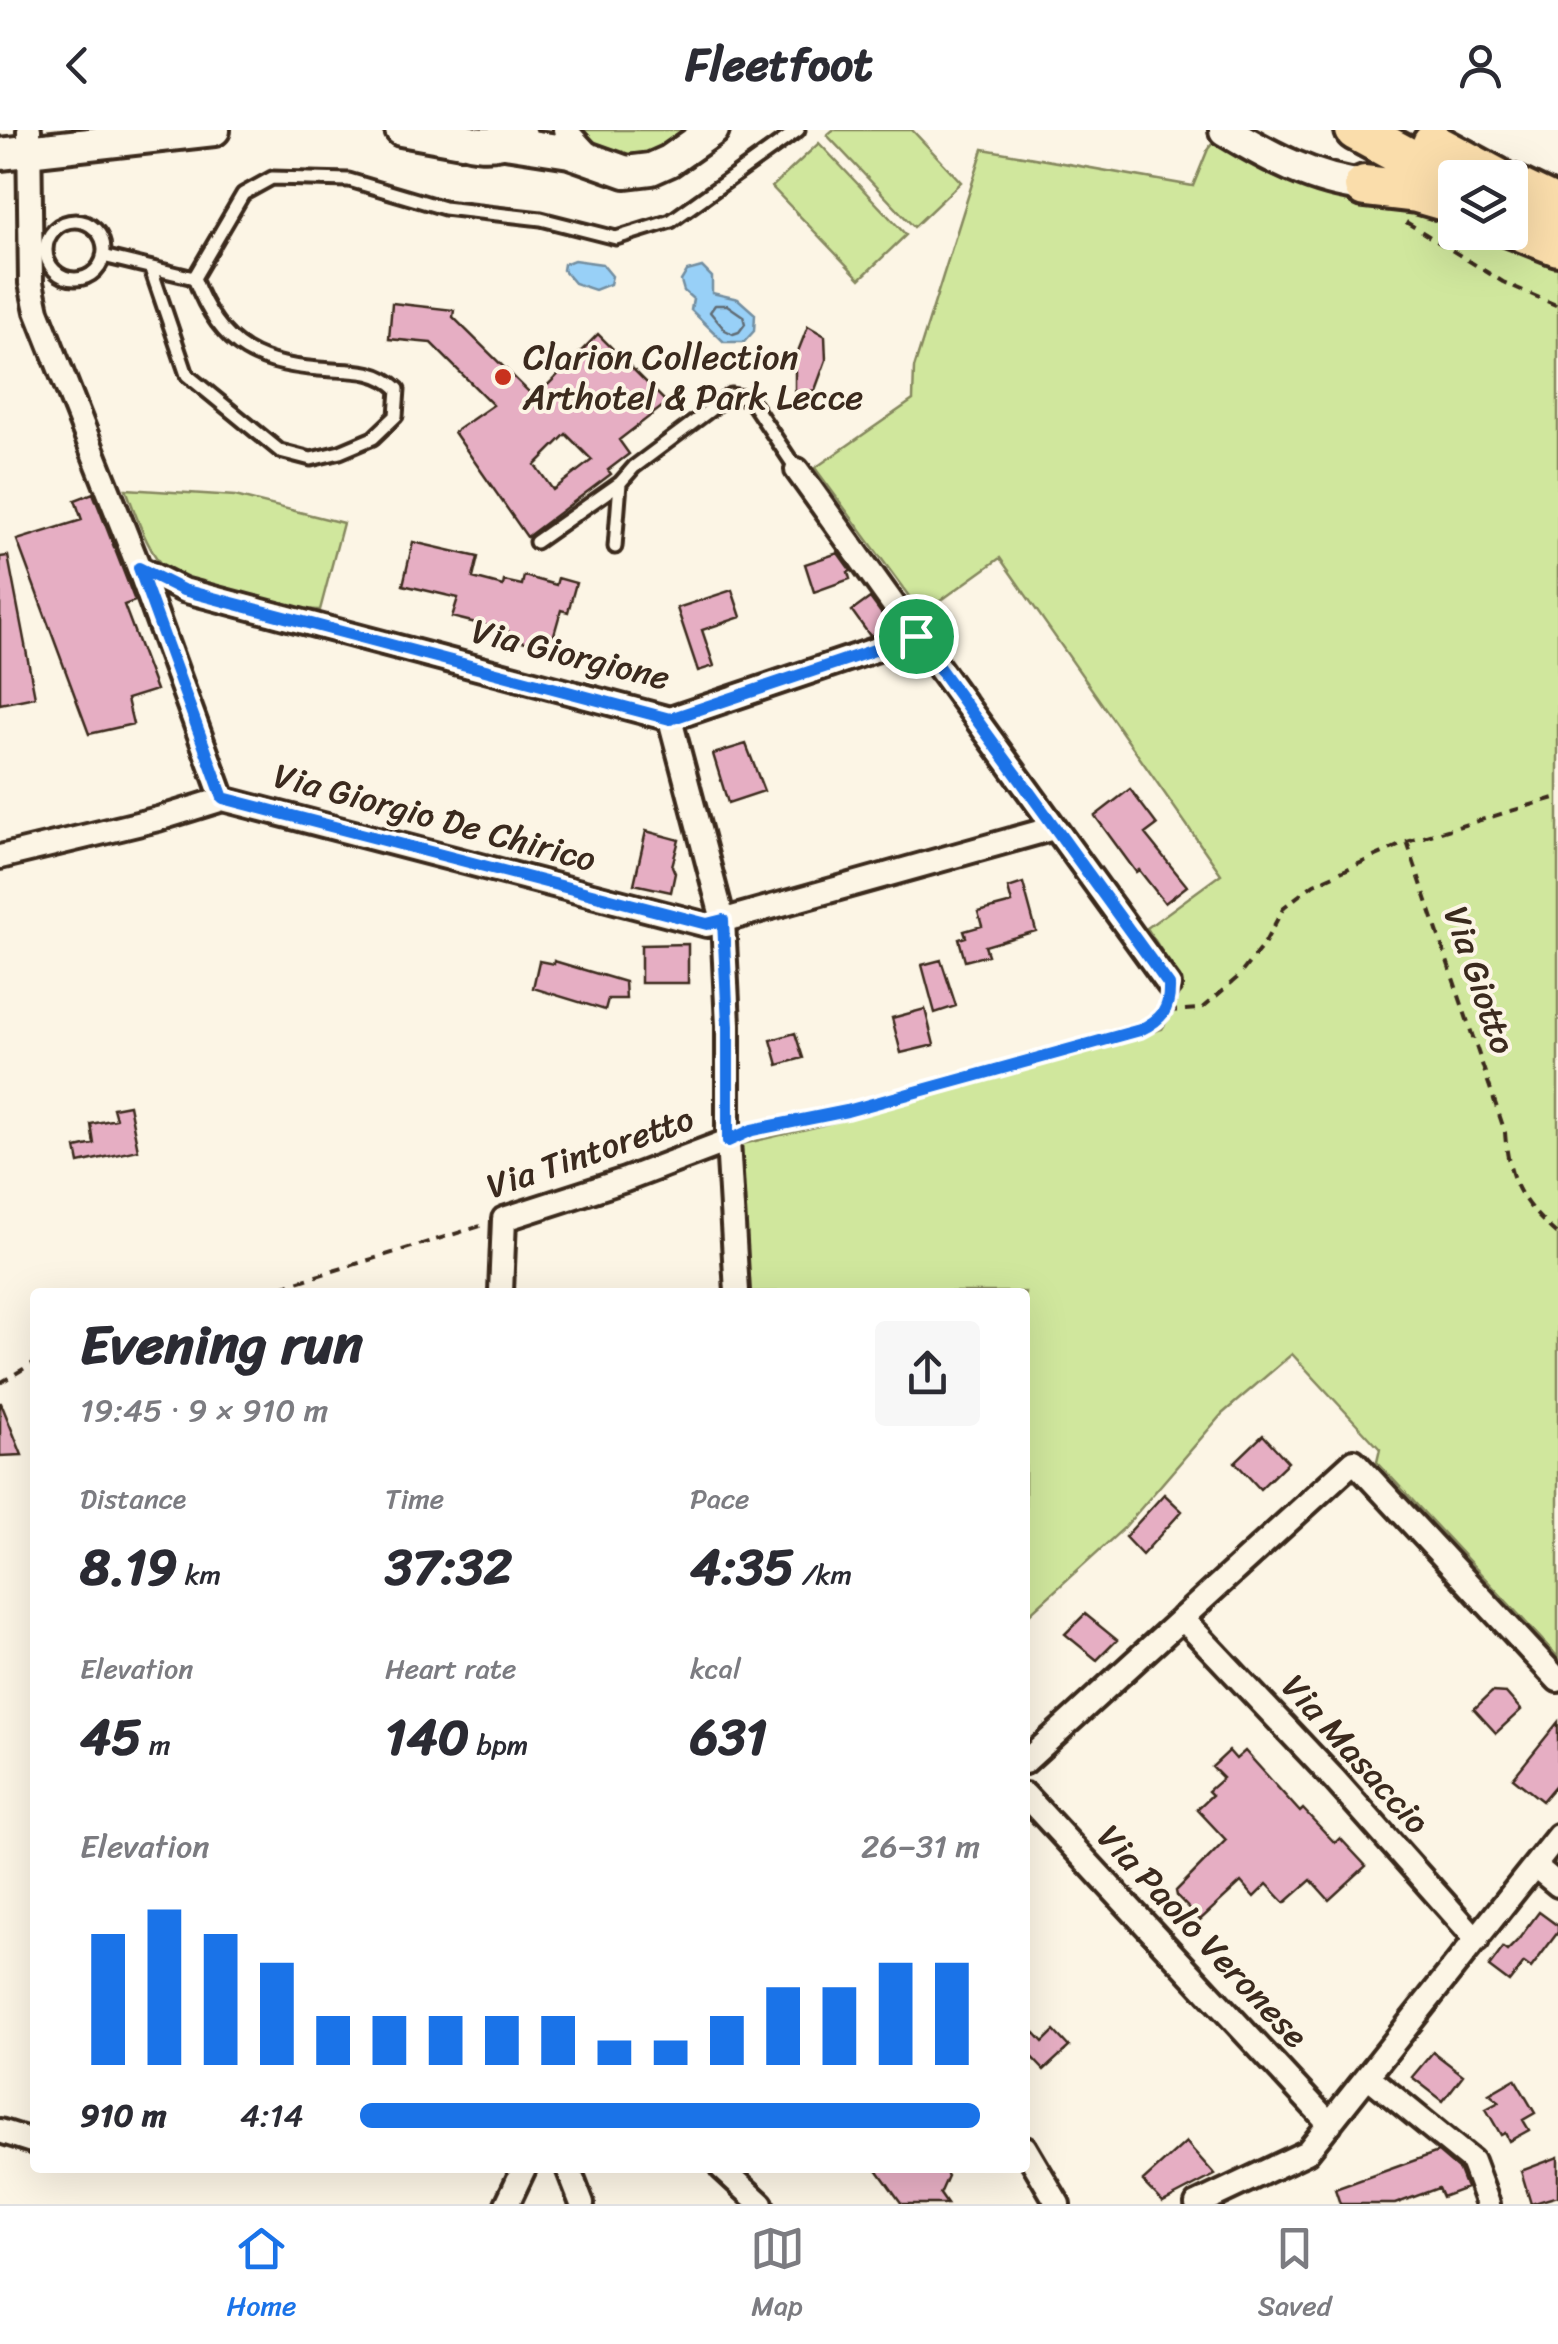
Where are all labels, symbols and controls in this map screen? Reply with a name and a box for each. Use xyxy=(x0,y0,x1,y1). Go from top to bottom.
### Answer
text: Fleetfoot xyxy=(685,25,873,105)
icon: back xyxy=(50,38,105,93)
icon: person xyxy=(1453,38,1508,93)
map controls xyxy=(1438,160,1528,250)
button: layers xyxy=(1438,160,1528,250)
place label: Clarion Collection Arthotel & Park Lecce xyxy=(522,326,863,428)
marker: Clarion Collection Arthotel & Park Lecce xyxy=(492,366,514,388)
pin xyxy=(874,594,959,679)
street label: Via Giorgione xyxy=(465,599,677,709)
icon: arrive xyxy=(889,609,944,664)
street label: Via Giorgio De Chirico xyxy=(267,744,603,890)
street label: Via Giotto xyxy=(1426,898,1534,1062)
street label: Via Tintoretto xyxy=(478,1088,702,1216)
text: Evening run xyxy=(80,1296,363,1393)
button: share xyxy=(875,1321,980,1426)
text: 19:45 · 9 × 910 m xyxy=(80,1382,328,1439)
text: Distance xyxy=(80,1474,186,1523)
text: Time xyxy=(385,1474,444,1523)
text: Pace xyxy=(690,1474,749,1523)
text: 8.19 xyxy=(80,1523,177,1612)
text: 37:32 xyxy=(385,1523,512,1612)
text: 4:35 xyxy=(690,1523,794,1612)
text: km xyxy=(177,1550,221,1599)
text: /km xyxy=(794,1550,852,1599)
text: Elevation xyxy=(80,1644,193,1693)
text: Heart rate xyxy=(385,1644,516,1693)
text: kcal xyxy=(690,1644,741,1693)
street label: Via Masaccio xyxy=(1266,1659,1446,1849)
text: 45 xyxy=(80,1693,142,1782)
text: 140 xyxy=(385,1693,469,1782)
text: 631 xyxy=(690,1693,767,1782)
text: m xyxy=(142,1720,171,1769)
text: bpm xyxy=(469,1720,528,1769)
street label: Via Paolo Veronese xyxy=(1082,1809,1325,2063)
text: Elevation xyxy=(80,1818,210,1875)
text: 26–31 m xyxy=(861,1818,980,1875)
text: 910 m xyxy=(80,2087,167,2144)
text: 4:14 xyxy=(240,2087,303,2144)
tab: Home xyxy=(227,2221,296,2330)
tab: Map xyxy=(750,2221,805,2330)
tab: Saved xyxy=(1258,2221,1331,2330)

